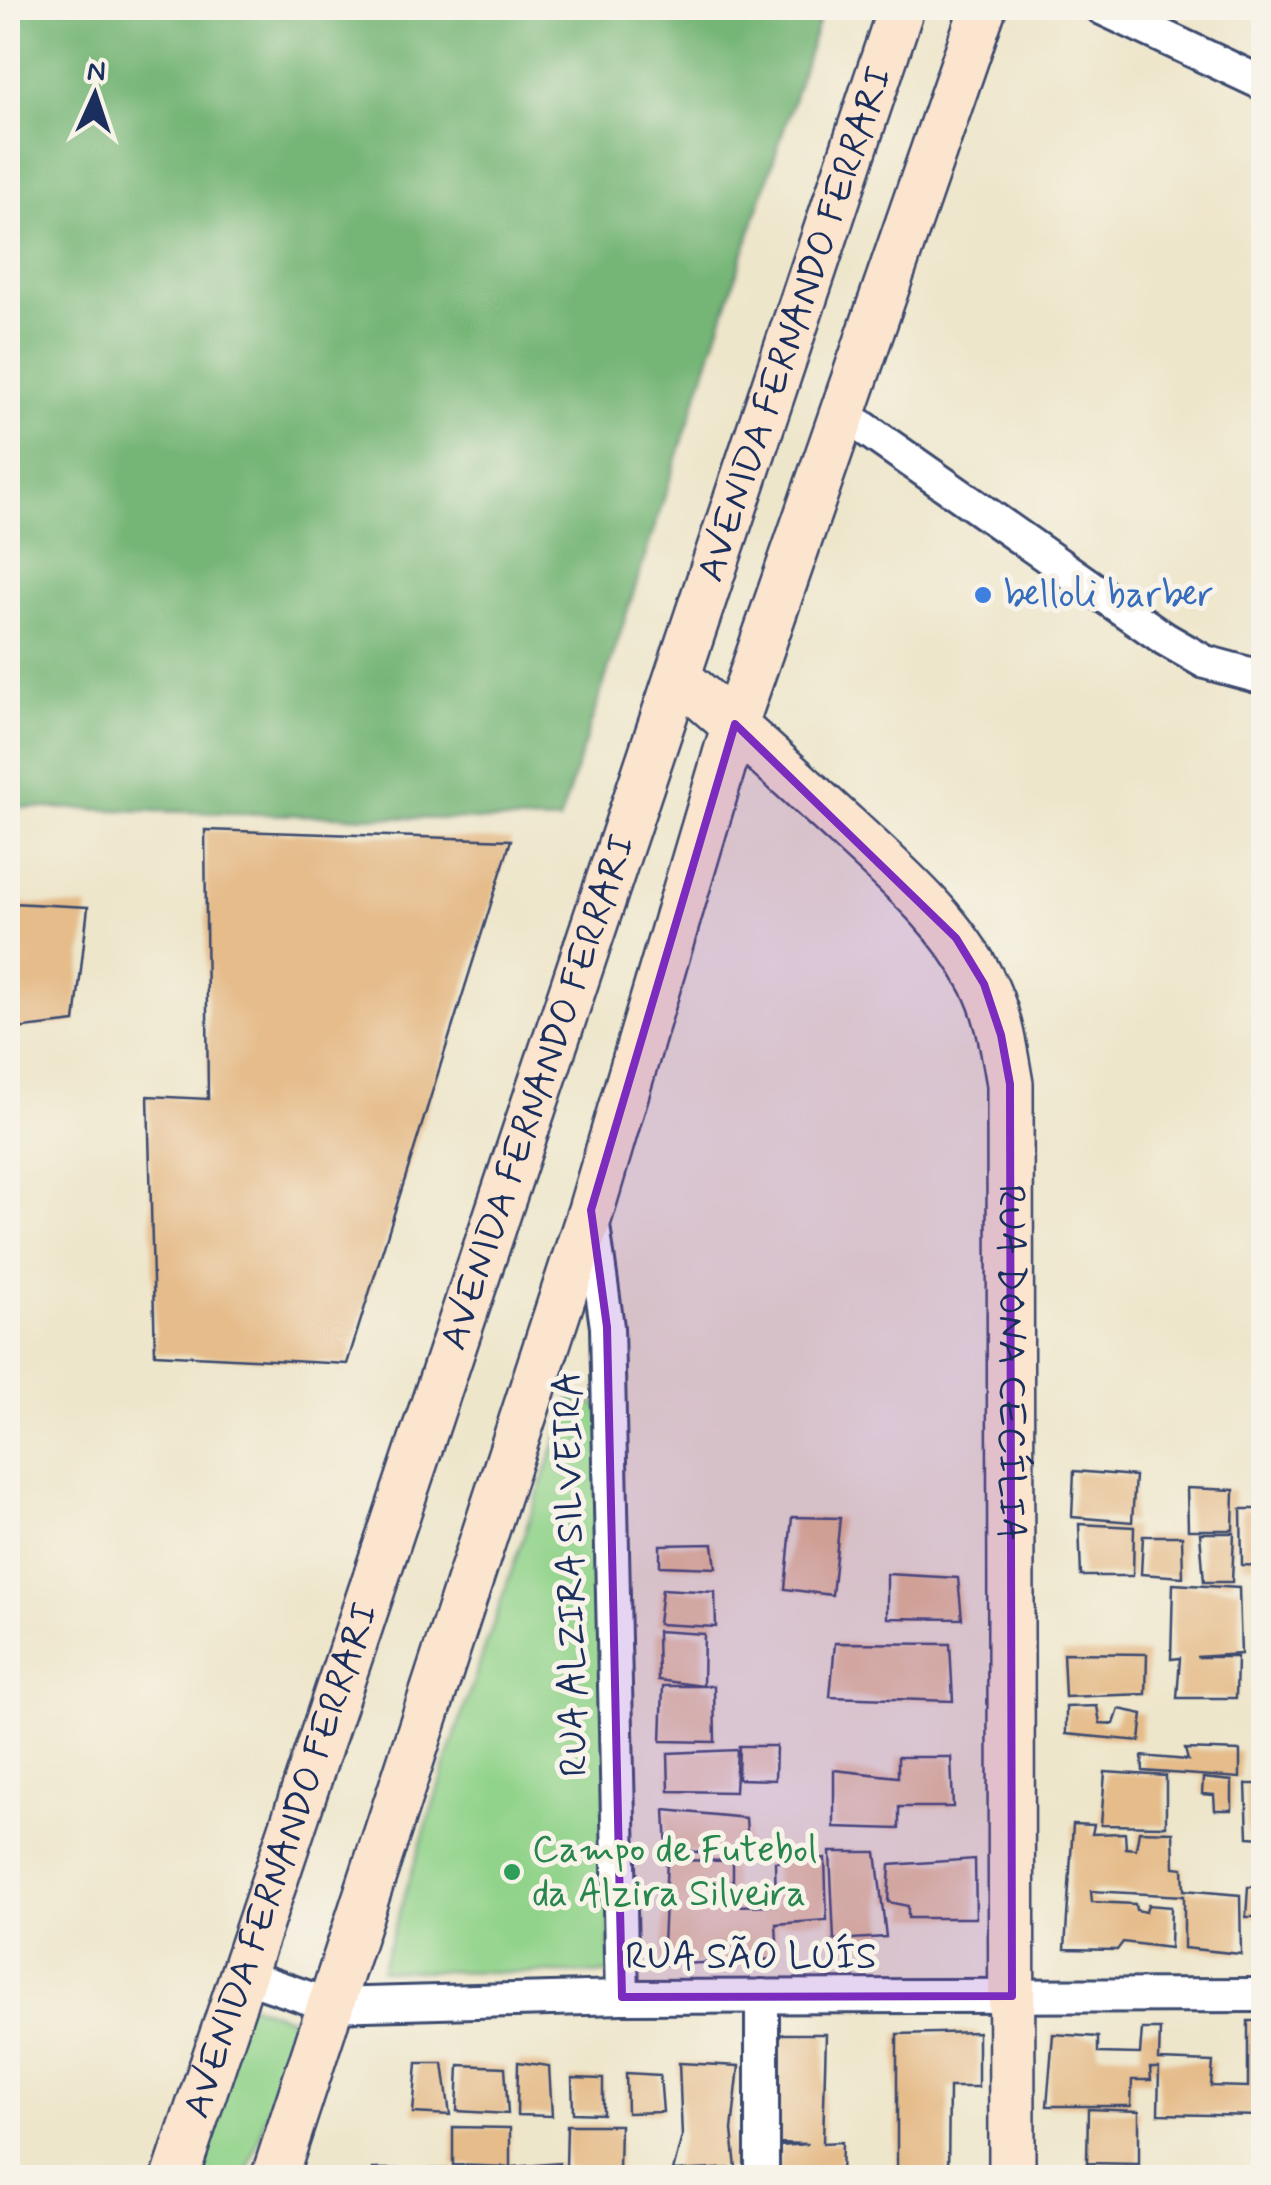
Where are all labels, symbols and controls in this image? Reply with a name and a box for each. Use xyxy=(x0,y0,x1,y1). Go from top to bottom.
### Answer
north arrow xyxy=(45,45,145,145)
text: N xyxy=(86,54,106,91)
street label: AVENIDA FERNANDO FERRARI xyxy=(686,60,904,588)
place label: belloli barber xyxy=(1003,571,1214,620)
marker: belloli barber xyxy=(972,584,994,606)
street label: AVENIDA FERNANDO FERRARI xyxy=(429,828,647,1356)
street label: RUA DONA CECÍLIA xyxy=(986,1184,1035,1541)
street label: RUA ALZIRA SILVEIRA xyxy=(544,1371,600,1777)
street label: AVENIDA FERNANDO FERRARI xyxy=(172,1596,390,2124)
place label: Campo de Futebol da Alzira Silveira xyxy=(532,1826,817,1919)
marker: Campo de Futebol da Alzira Silveira xyxy=(501,1861,523,1883)
street label: RUA SÃO LUÍS xyxy=(625,1933,877,1982)

